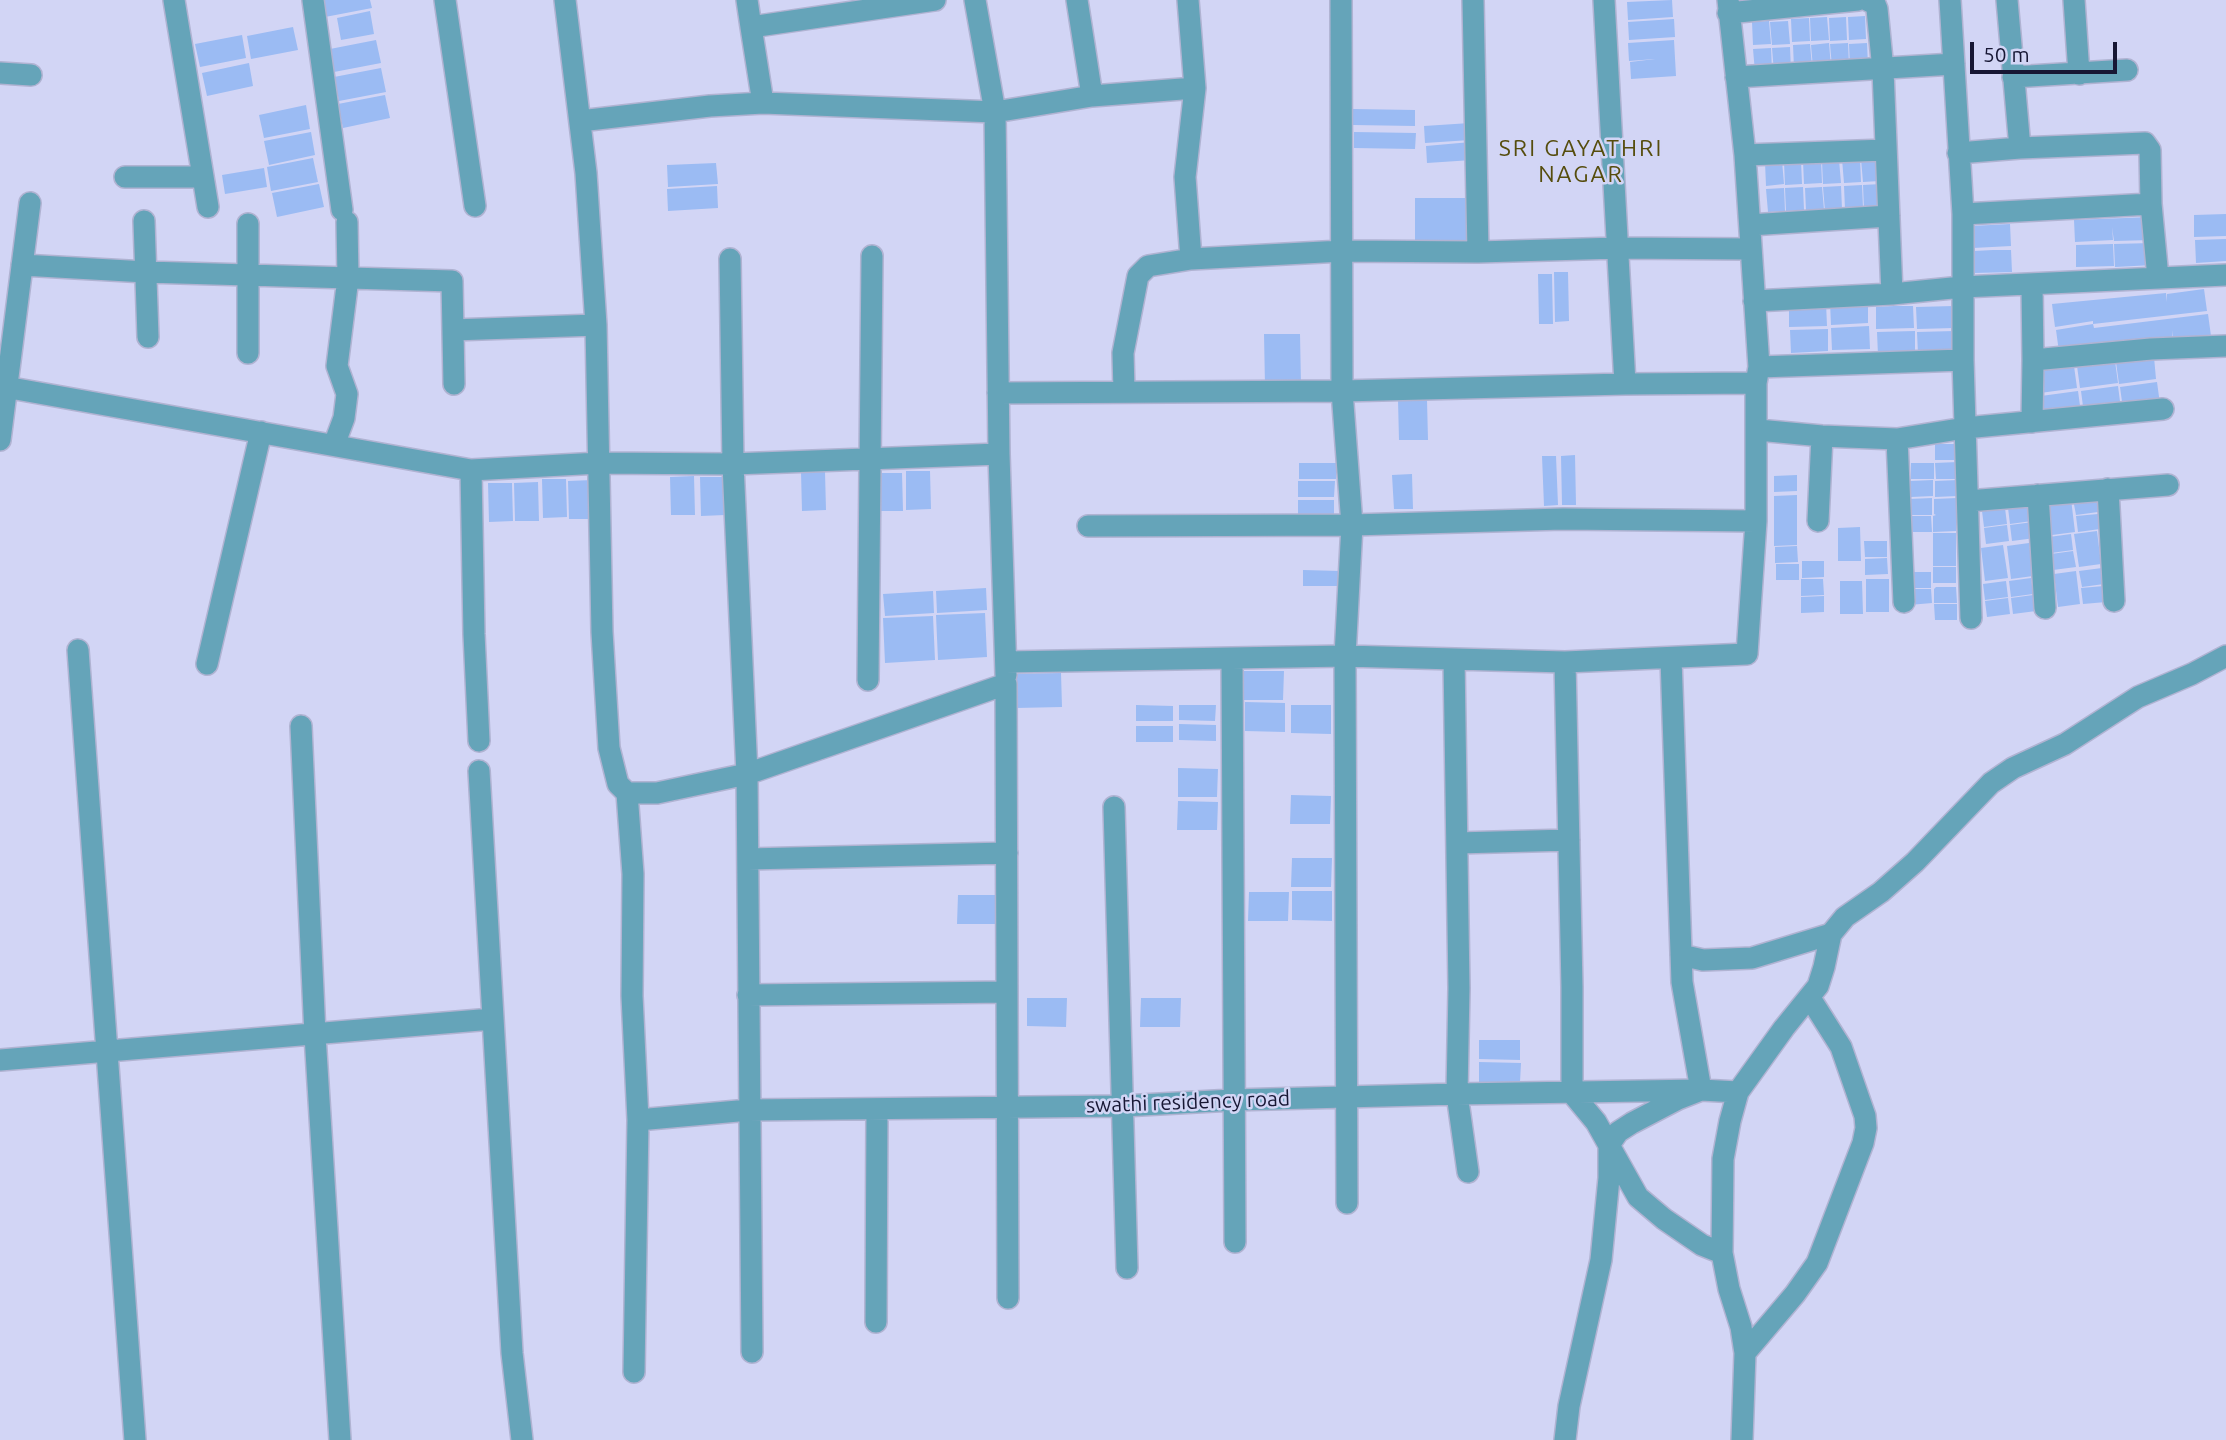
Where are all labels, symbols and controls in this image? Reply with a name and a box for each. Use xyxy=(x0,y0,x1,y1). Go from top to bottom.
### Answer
scale bar xyxy=(1974,28,2121,72)
text: 50 m xyxy=(1983,42,2030,66)
district label: SRI GAYATHRI NAGAR xyxy=(1500,134,1662,188)
street label: swathi residency road xyxy=(1086,1086,1290,1118)

